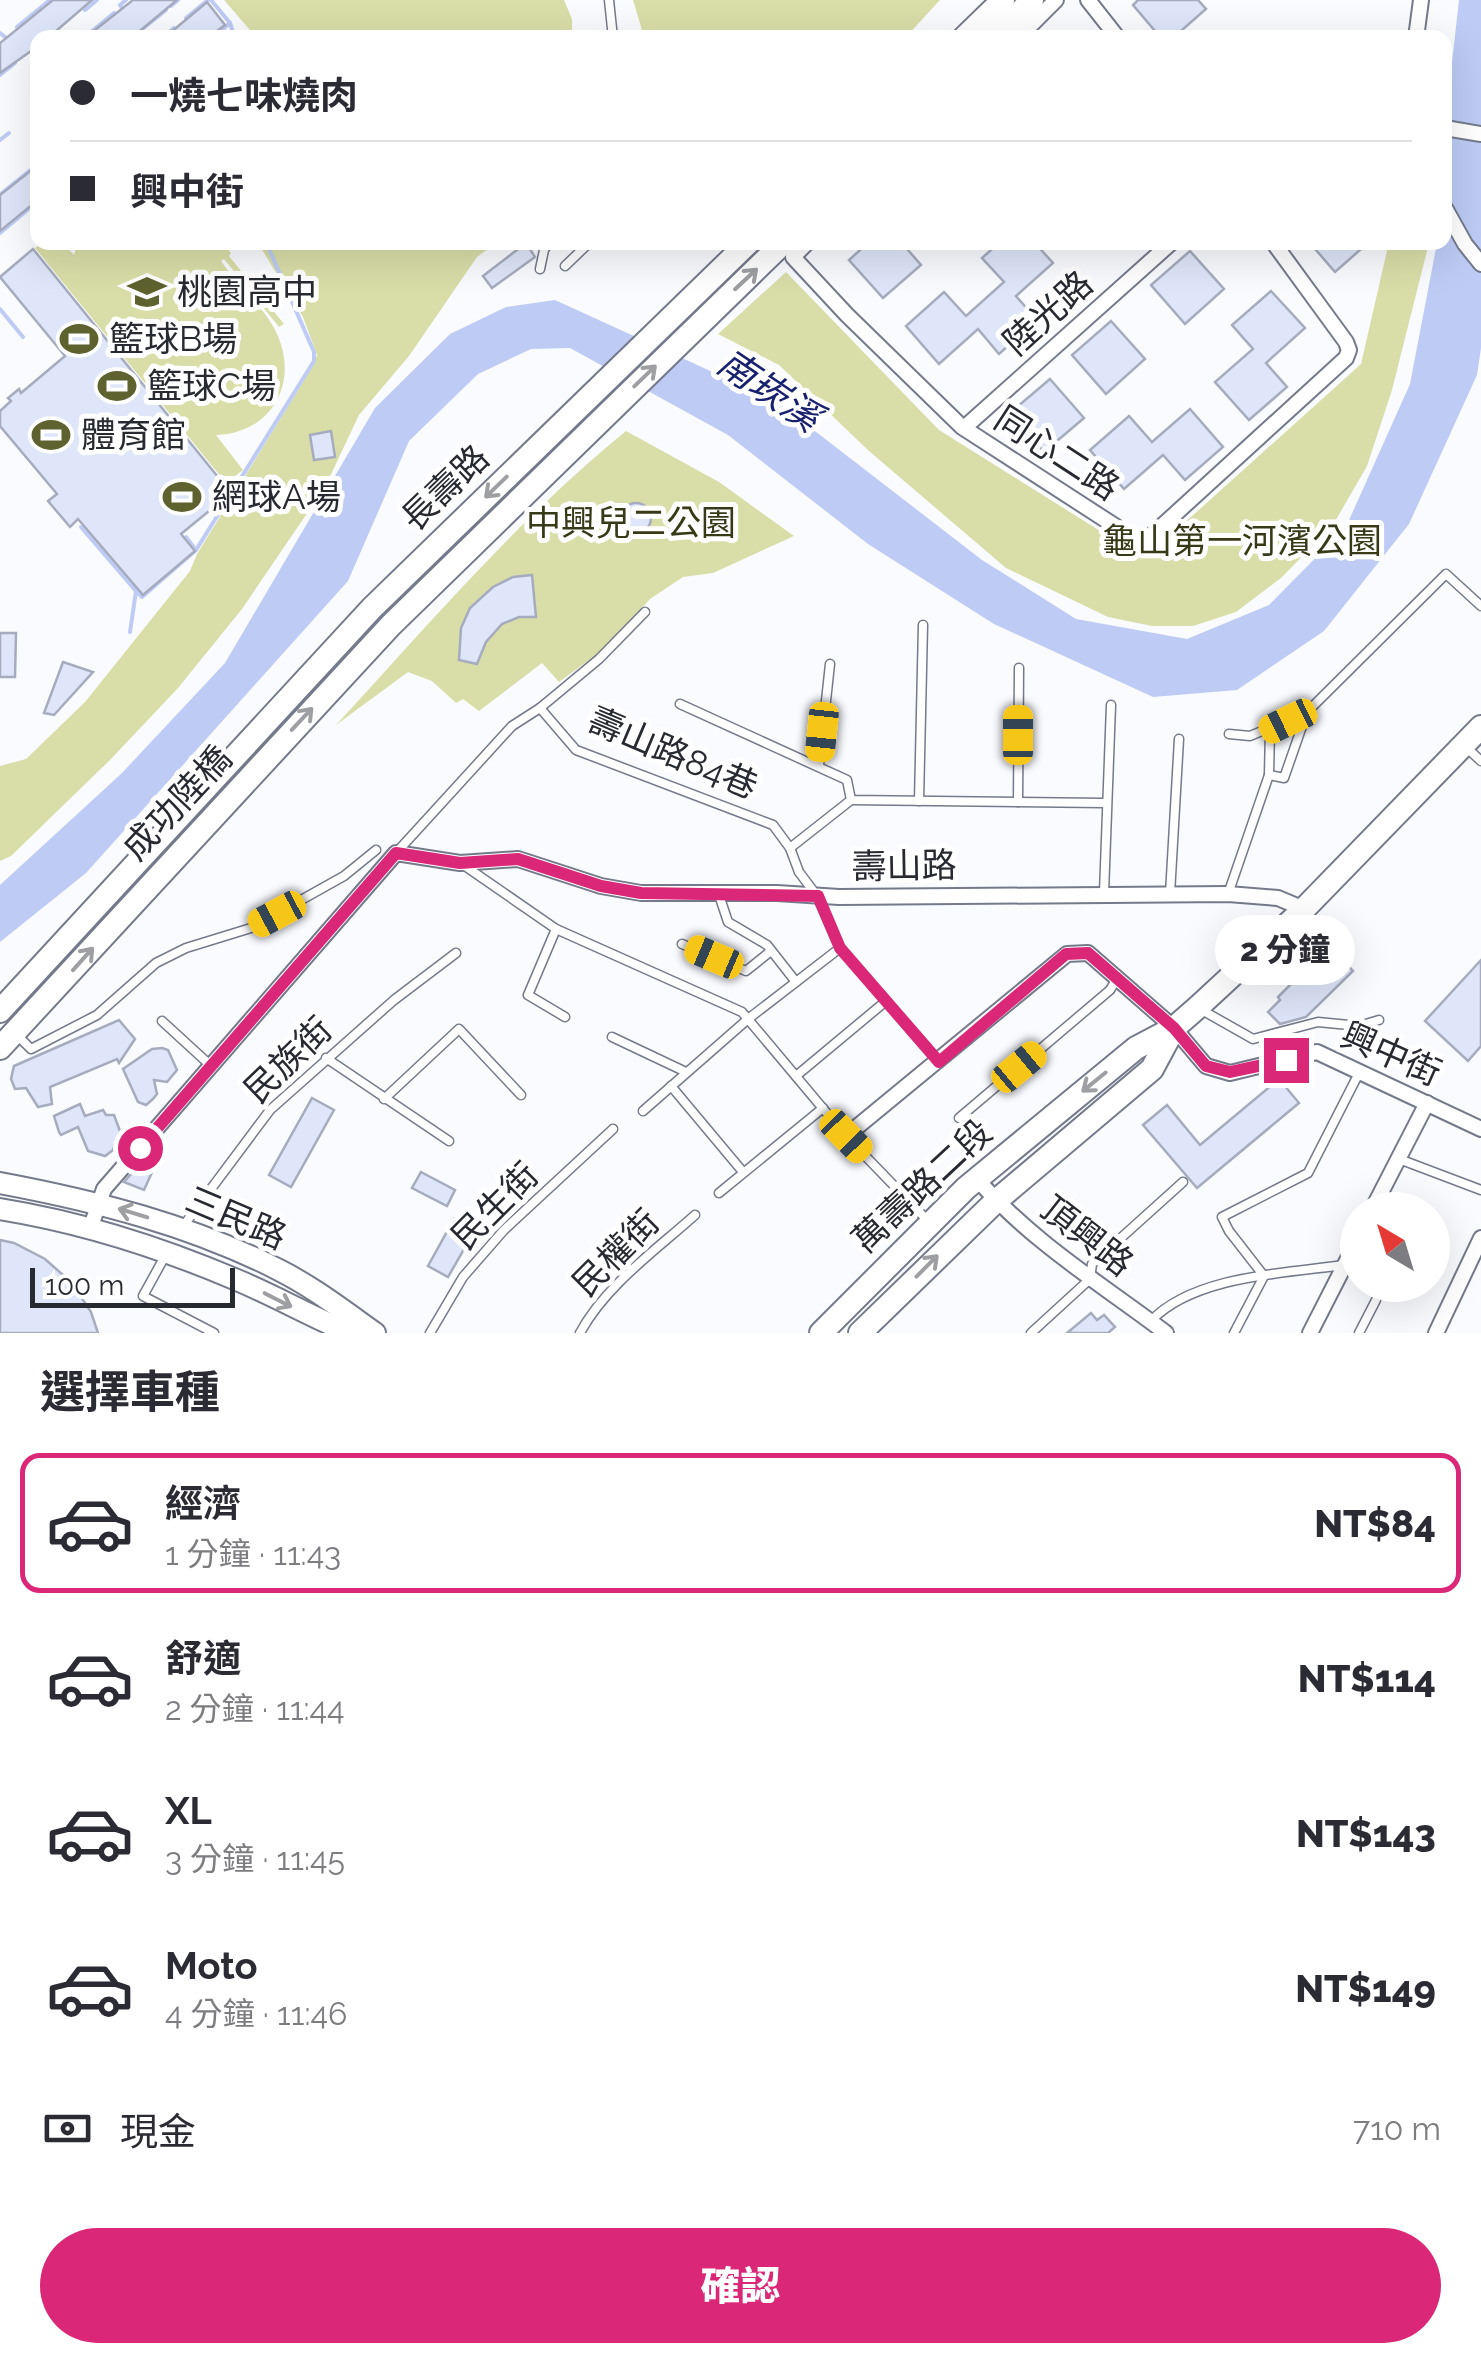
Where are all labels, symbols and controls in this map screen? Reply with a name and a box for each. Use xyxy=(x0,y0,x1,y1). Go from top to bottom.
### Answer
text: 一燒七味燒肉 xyxy=(130,73,358,118)
text: 興中街 xyxy=(130,169,244,214)
street label: 陸光路 xyxy=(995,262,1100,363)
one-way arrow xyxy=(733,267,757,291)
school or university icon: 桃園高中 xyxy=(126,271,168,313)
place label: 桃園高中 xyxy=(177,271,317,312)
sports icon: 籃球B場 xyxy=(58,318,100,360)
place label: 籃球B場 xyxy=(109,318,237,359)
water label: 南崁溪 xyxy=(709,339,833,443)
sports icon: 籃球C場 xyxy=(96,365,138,407)
place label: 籃球C場 xyxy=(147,365,276,406)
one-way arrow xyxy=(633,365,657,389)
street label: 同心二路 xyxy=(987,397,1127,508)
sports icon: 體育館 xyxy=(30,414,72,456)
place label: 體育館 xyxy=(81,414,186,455)
street label: 長壽路 xyxy=(393,436,497,539)
one-way arrow xyxy=(485,474,509,498)
sports icon: 網球A場 xyxy=(161,476,203,518)
place label: 網球A場 xyxy=(212,476,341,517)
park label: 中興兒二公園 xyxy=(526,502,736,543)
park label: 龜山第一河濱公園 xyxy=(1102,520,1382,561)
car xyxy=(1254,694,1322,748)
street label: 壽山路84巷 xyxy=(582,699,764,807)
car xyxy=(804,701,840,763)
car xyxy=(1003,705,1033,765)
one-way arrow xyxy=(290,707,313,732)
street label: 成功陸橋 xyxy=(114,737,239,868)
street label: 壽山路 xyxy=(851,844,957,887)
car xyxy=(243,887,311,941)
callout: 2 分鐘 xyxy=(1216,915,1356,985)
car xyxy=(681,931,747,983)
text: 2 分鐘 xyxy=(1240,931,1330,968)
one-way arrow xyxy=(71,947,94,972)
street label: 民族街 xyxy=(236,1008,340,1111)
street label: 興中街 xyxy=(1335,1013,1448,1094)
car xyxy=(986,1036,1052,1098)
route end xyxy=(1264,1038,1309,1083)
one-way arrow xyxy=(1082,1071,1108,1093)
car xyxy=(814,1104,878,1168)
street label: 萬壽路二段 xyxy=(844,1111,1000,1260)
route start xyxy=(118,1126,163,1171)
street label: 民生街 xyxy=(443,1154,546,1257)
street label: 三民路 xyxy=(180,1178,293,1257)
street label: 頂興路 xyxy=(1033,1187,1141,1284)
north arrow xyxy=(1340,1192,1450,1302)
map controls xyxy=(1340,1192,1450,1302)
street label: 民權街 xyxy=(564,1201,667,1304)
one-way arrow xyxy=(117,1203,149,1221)
one-way arrow xyxy=(915,1254,939,1278)
scale bar xyxy=(30,1263,235,1308)
text: 100 m xyxy=(45,1269,124,1302)
one-way arrow xyxy=(262,1291,292,1310)
text: 選擇車種 xyxy=(40,1366,220,1419)
icon: car xyxy=(45,1478,135,1568)
text: 經濟 xyxy=(165,1481,241,1526)
text: NT$84 xyxy=(1314,1501,1436,1546)
text: 1 分鐘 · 11:43 xyxy=(165,1535,341,1572)
icon: car xyxy=(45,1633,135,1723)
text: 舒適 xyxy=(165,1636,241,1681)
text: NT$114 xyxy=(1298,1656,1436,1701)
text: 2 分鐘 · 11:44 xyxy=(165,1690,345,1727)
icon: car xyxy=(45,1788,135,1878)
text: XL xyxy=(165,1788,212,1833)
text: NT$143 xyxy=(1296,1811,1436,1856)
text: 3 分鐘 · 11:45 xyxy=(165,1840,345,1877)
icon: car xyxy=(45,1943,135,2033)
text: Moto xyxy=(165,1943,258,1988)
text: NT$149 xyxy=(1295,1966,1436,2011)
text: 4 分鐘 · 11:46 xyxy=(165,1995,347,2032)
icon: cash xyxy=(40,2101,95,2156)
text: 現金 xyxy=(120,2109,196,2154)
text: 710 m xyxy=(1353,2110,1441,2147)
button: 確認 xyxy=(40,2228,1441,2343)

